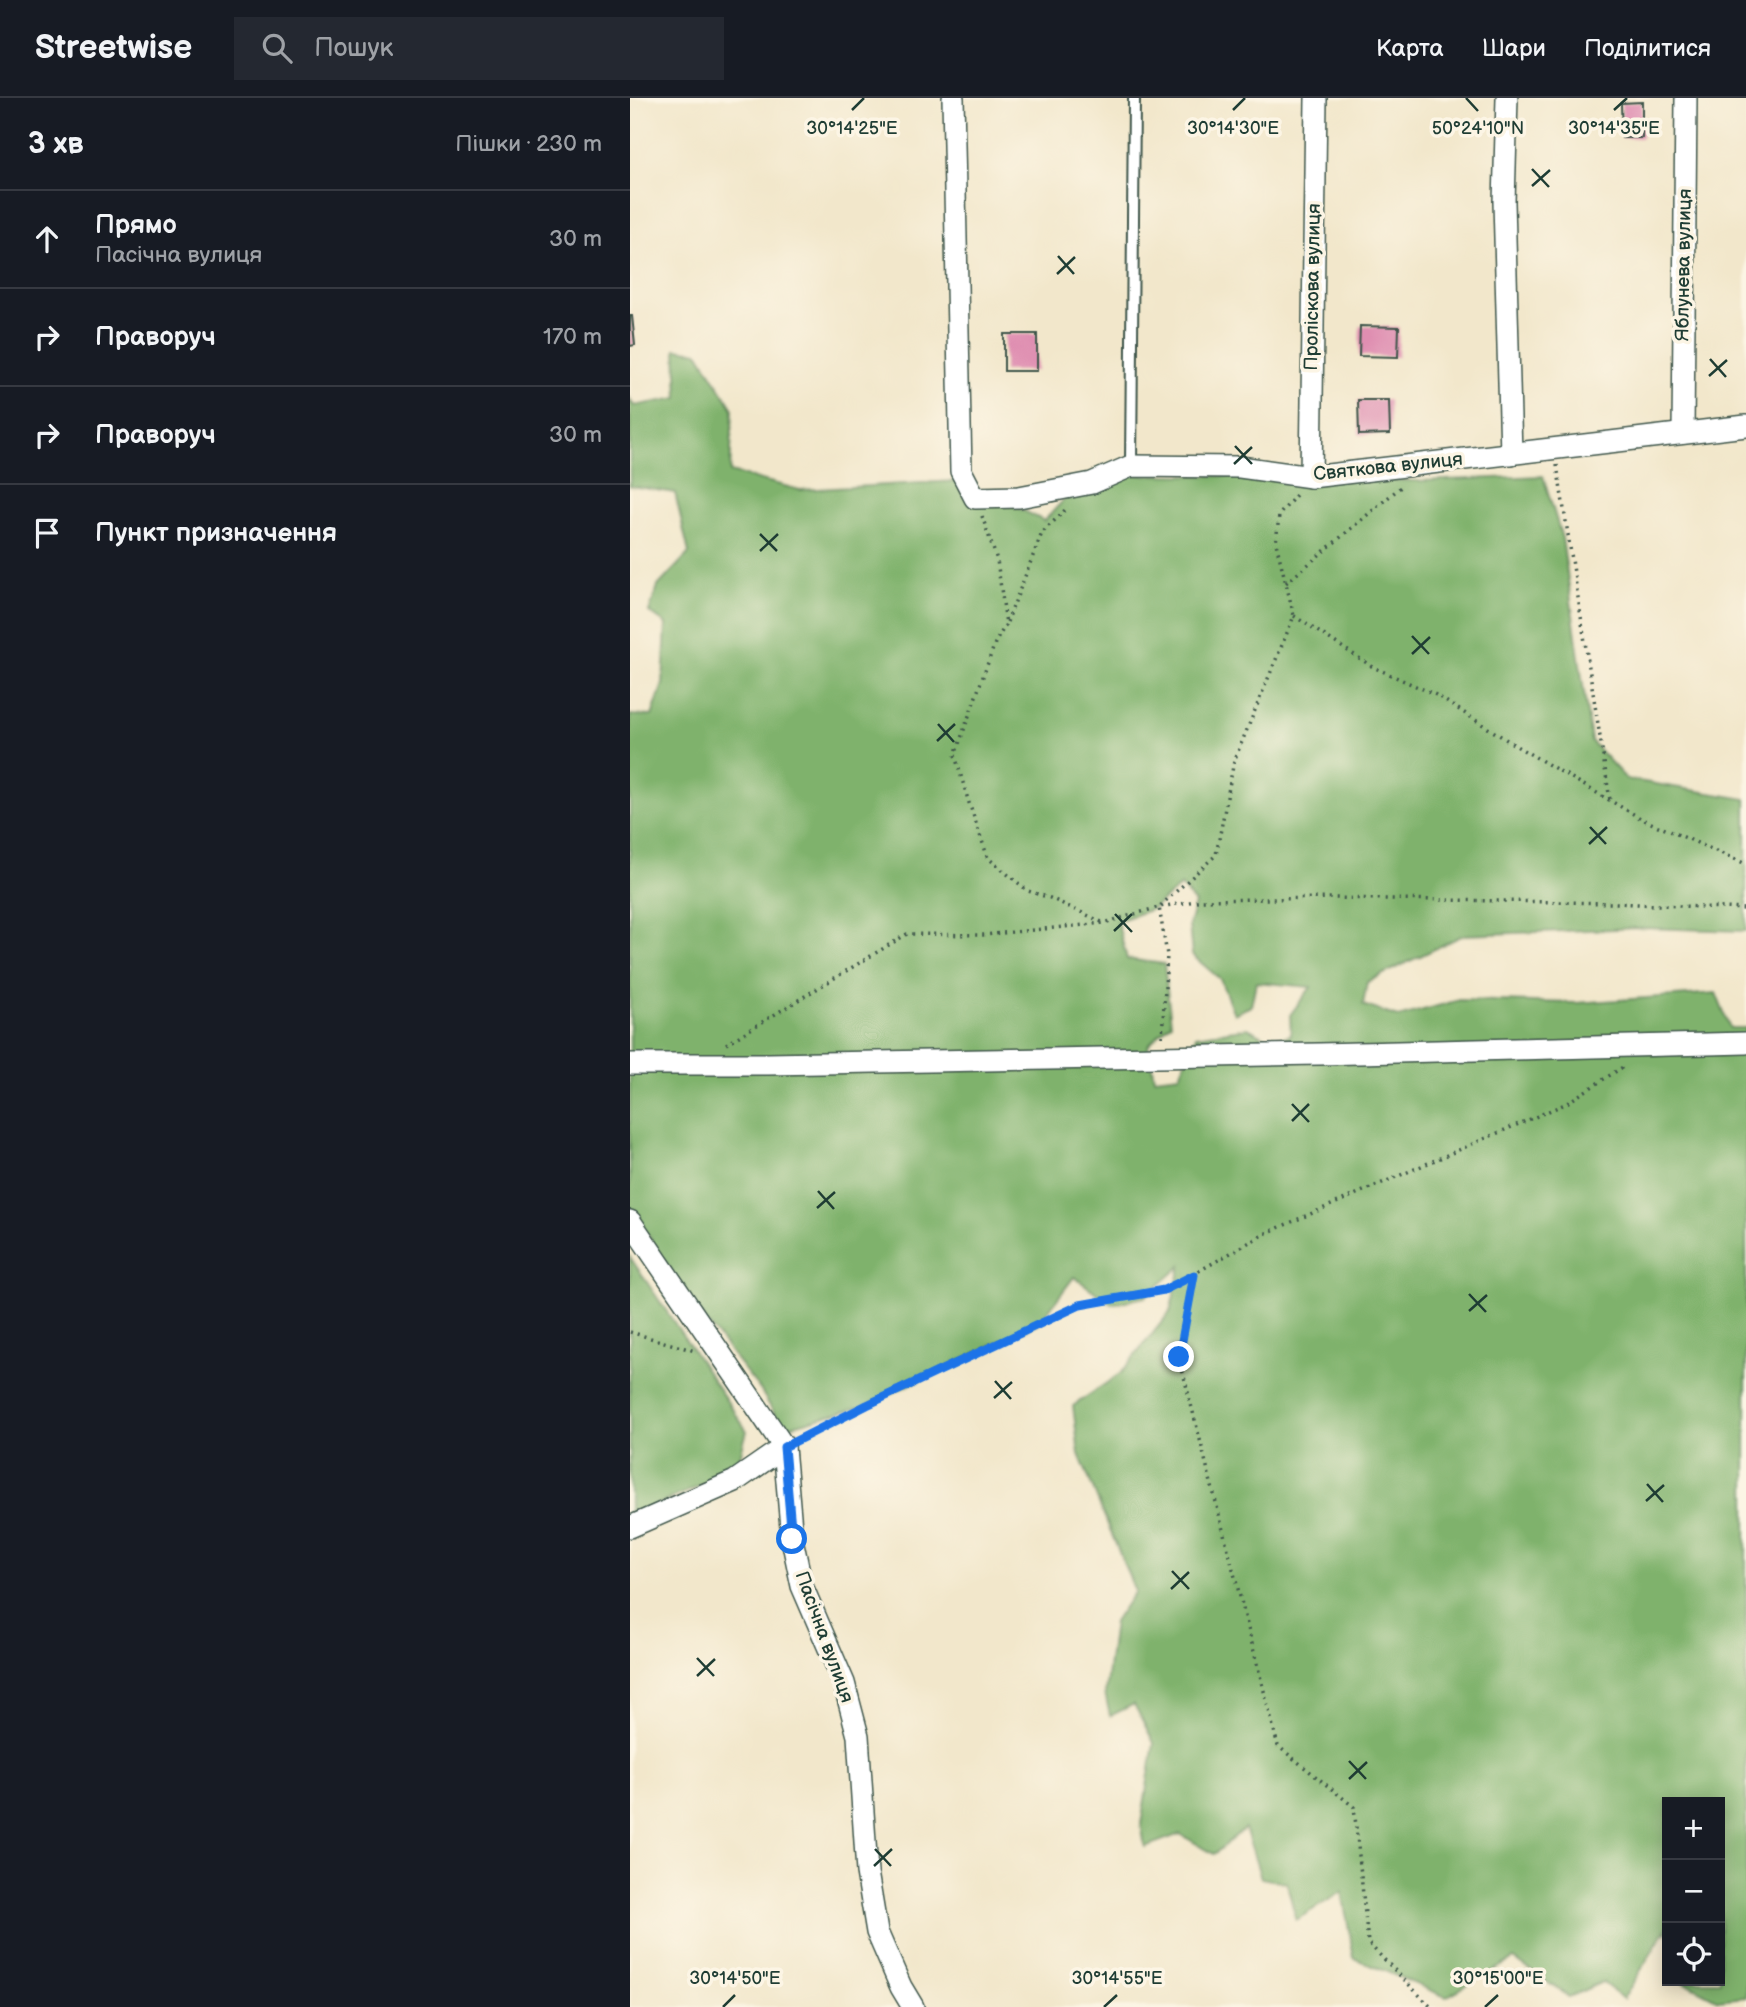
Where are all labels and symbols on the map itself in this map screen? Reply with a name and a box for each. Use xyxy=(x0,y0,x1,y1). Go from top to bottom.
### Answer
text: 30°14'25"E xyxy=(806,118,898,139)
text: 30°14'30"E xyxy=(1187,118,1279,139)
text: 50°24'10"N xyxy=(1432,118,1524,139)
text: 30°14'35"E xyxy=(1568,118,1660,139)
street label: Яблунева вулиця xyxy=(1671,188,1697,342)
street label: Проліскова вулиця xyxy=(1300,203,1326,371)
street label: Святкова вулиця xyxy=(1312,448,1464,486)
route end xyxy=(1163,1341,1194,1372)
route start xyxy=(776,1523,807,1554)
street label: Пасічна вулиця xyxy=(790,1568,858,1706)
text: 30°14'50"E xyxy=(689,1968,781,1989)
text: 30°14'55"E xyxy=(1071,1968,1163,1989)
text: 30°15'00"E xyxy=(1452,1968,1544,1989)

